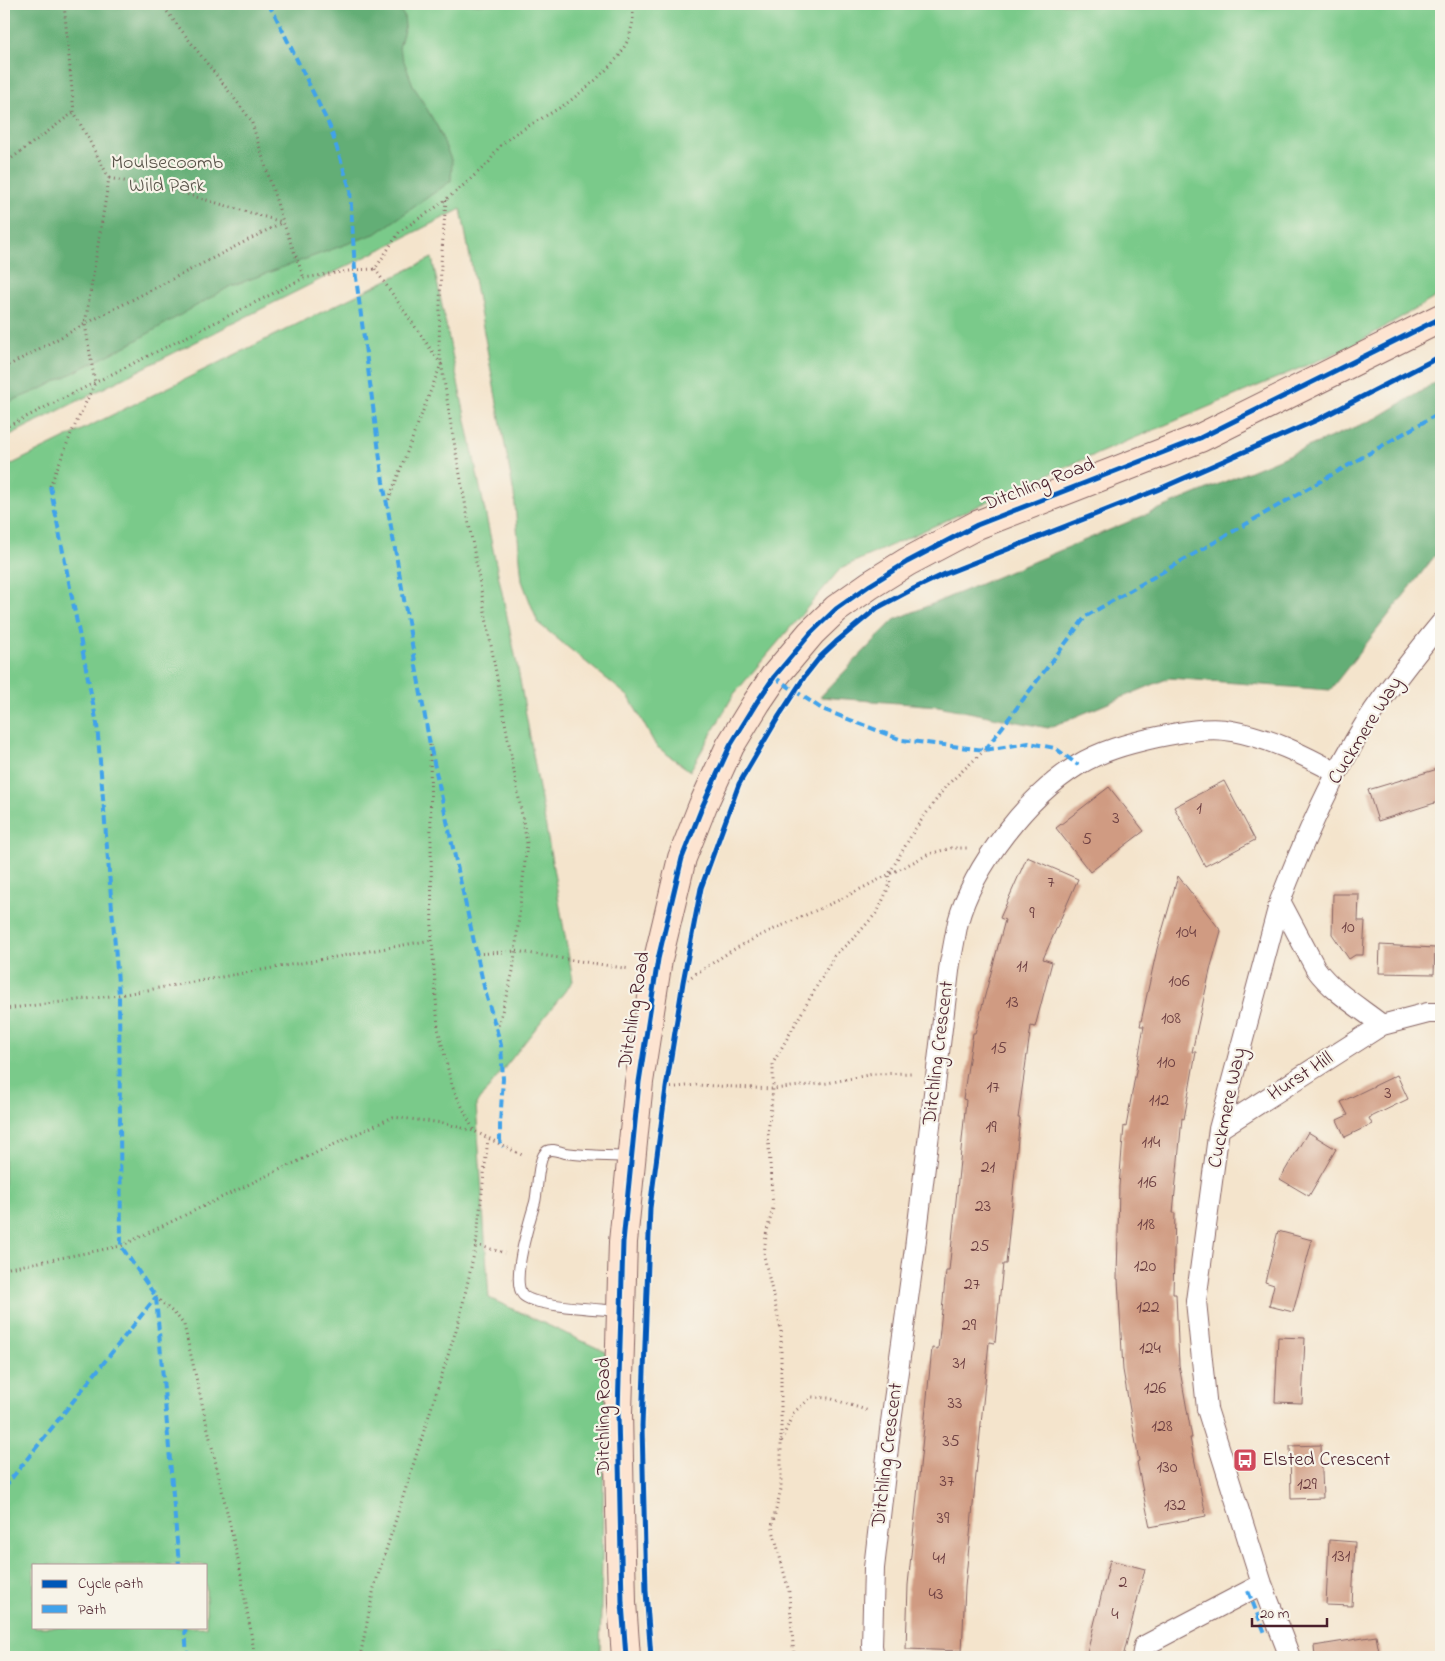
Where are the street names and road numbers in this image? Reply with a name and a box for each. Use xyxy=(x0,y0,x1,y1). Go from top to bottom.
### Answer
street label: Ditchling Road xyxy=(978,450,1099,521)
street label: Cuckmere Way xyxy=(1321,672,1411,790)
street label: Ditchling Road xyxy=(611,950,660,1072)
street label: Ditchling Crescent xyxy=(916,979,963,1128)
street label: Cuckmere Way xyxy=(1201,1045,1255,1171)
street label: Hurst Hill xyxy=(1262,1045,1340,1109)
street label: Ditchling Road xyxy=(590,1357,620,1476)
street label: Ditchling Crescent xyxy=(865,1381,912,1530)

